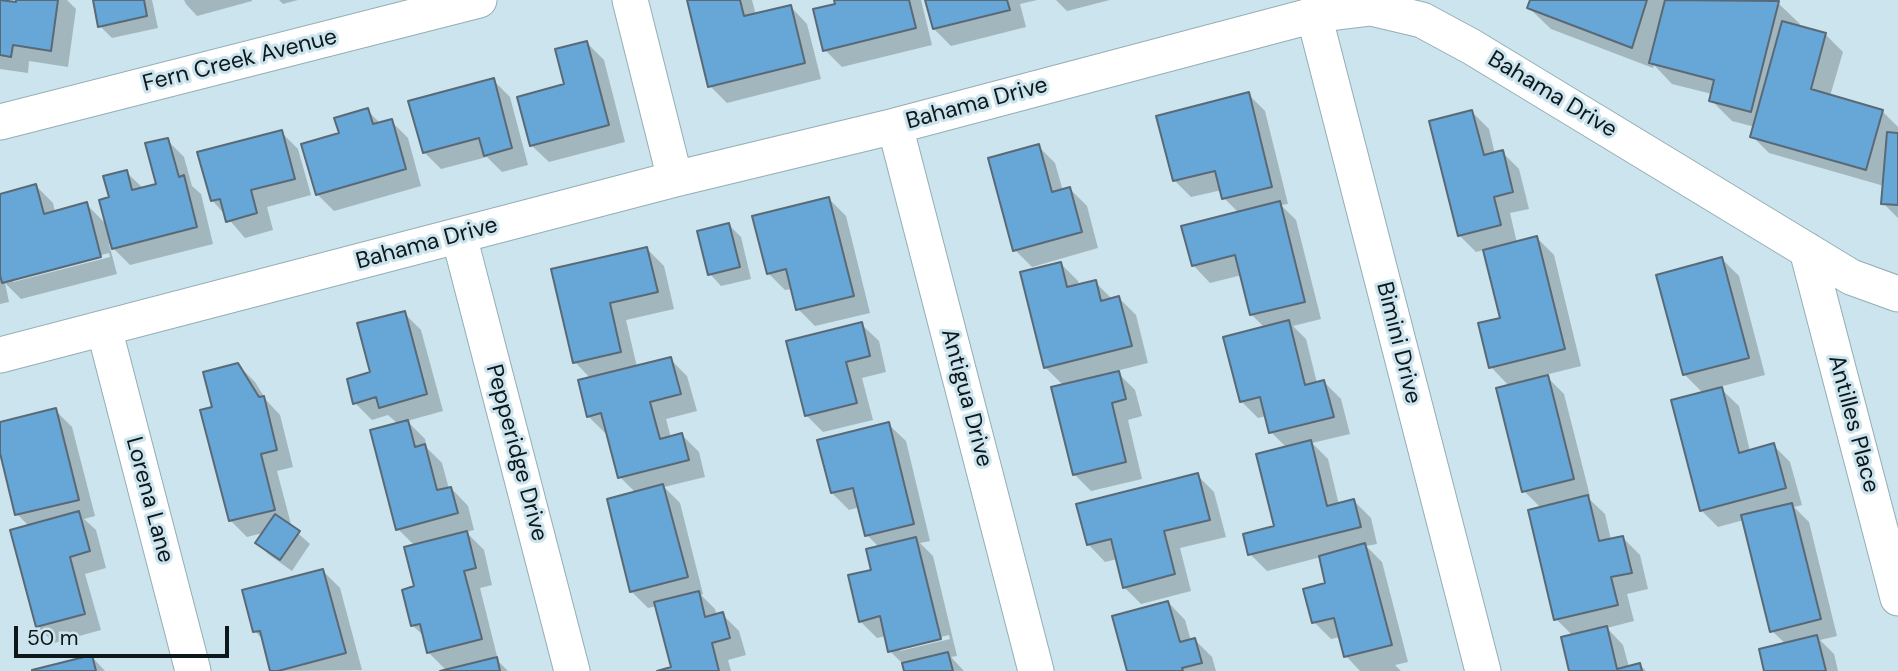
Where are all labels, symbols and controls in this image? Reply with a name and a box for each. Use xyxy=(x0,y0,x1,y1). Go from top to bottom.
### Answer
street label: Fern Creek Avenue xyxy=(140,24,340,98)
street label: Bahama Drive xyxy=(1482,46,1622,144)
street label: Bahama Drive xyxy=(903,72,1051,136)
street label: Bahama Drive xyxy=(353,212,501,276)
street label: Bimini Drive xyxy=(1370,279,1426,407)
street label: Antigua Drive xyxy=(934,326,998,470)
street label: Antilles Place xyxy=(1821,352,1885,496)
street label: Pepperidge Drive xyxy=(479,361,553,545)
street label: Lorena Lane xyxy=(119,434,179,566)
scale bar xyxy=(18,612,233,656)
text: 50 m xyxy=(27,624,78,652)

